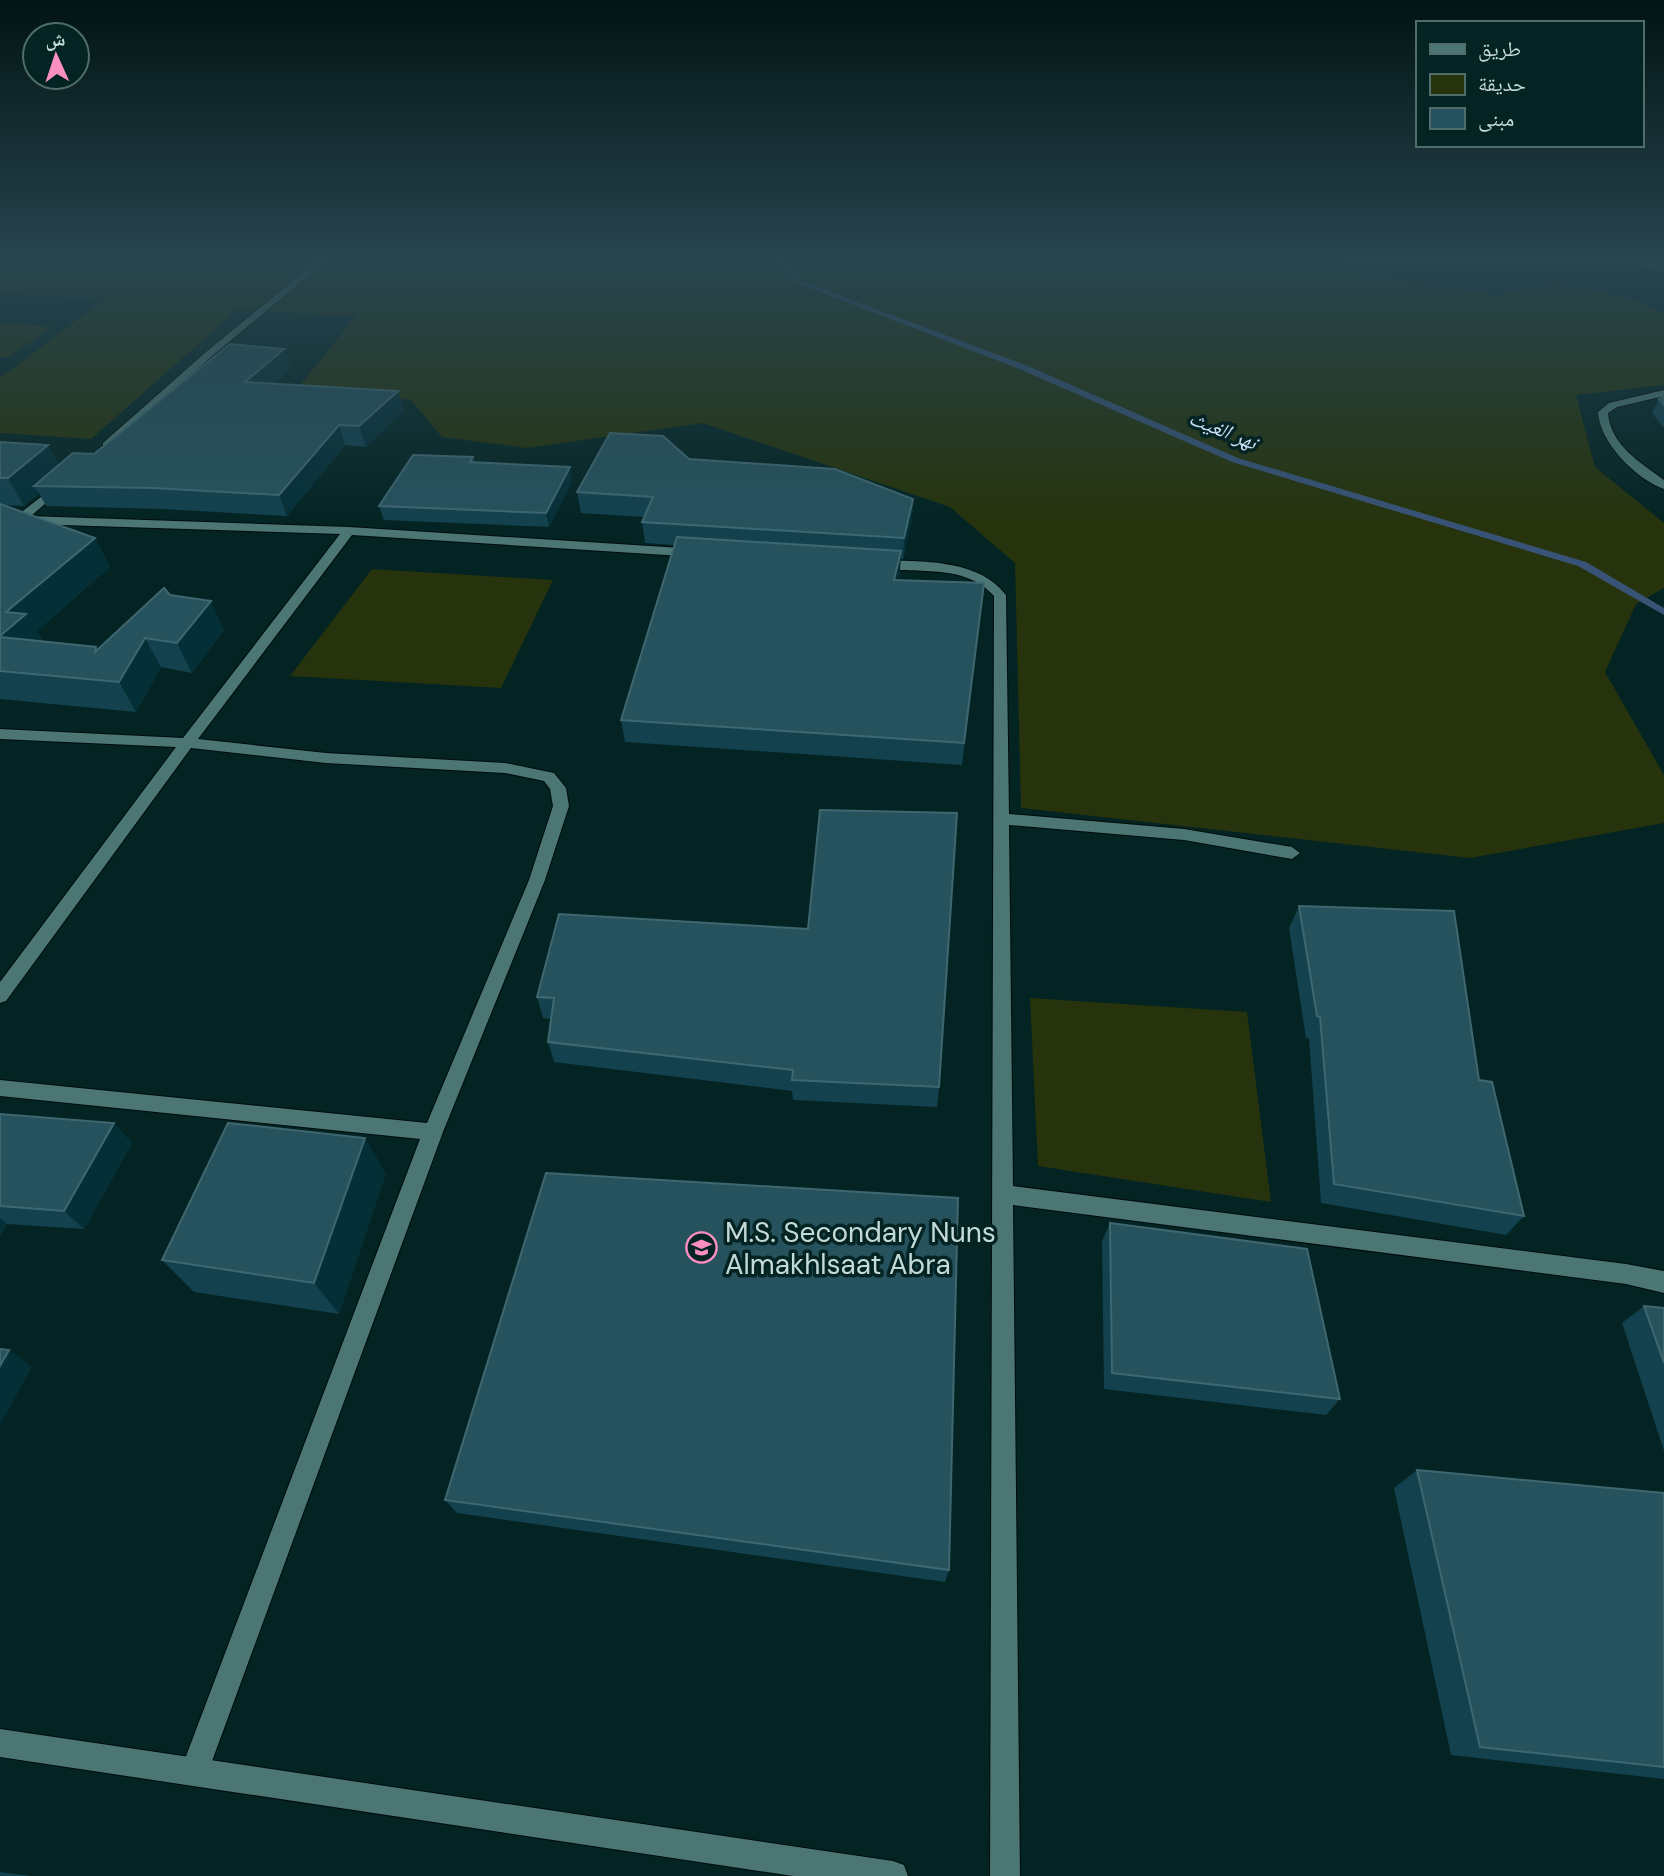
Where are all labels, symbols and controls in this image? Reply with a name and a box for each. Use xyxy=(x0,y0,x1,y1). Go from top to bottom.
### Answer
north arrow xyxy=(21,21,91,91)
legend xyxy=(1416,21,1643,147)
text: ش xyxy=(44,27,66,53)
text: طريق xyxy=(1478,35,1521,63)
text: حديقة xyxy=(1478,70,1526,98)
text: مبنى xyxy=(1478,105,1514,133)
water label: نهر الغيث xyxy=(1185,404,1265,458)
place label: M.S. Secondary Nuns Almakhlsaat Abra xyxy=(725,1214,996,1283)
school or university icon: M.S. Secondary Nuns Almakhlsaat Abra xyxy=(685,1231,719,1265)

